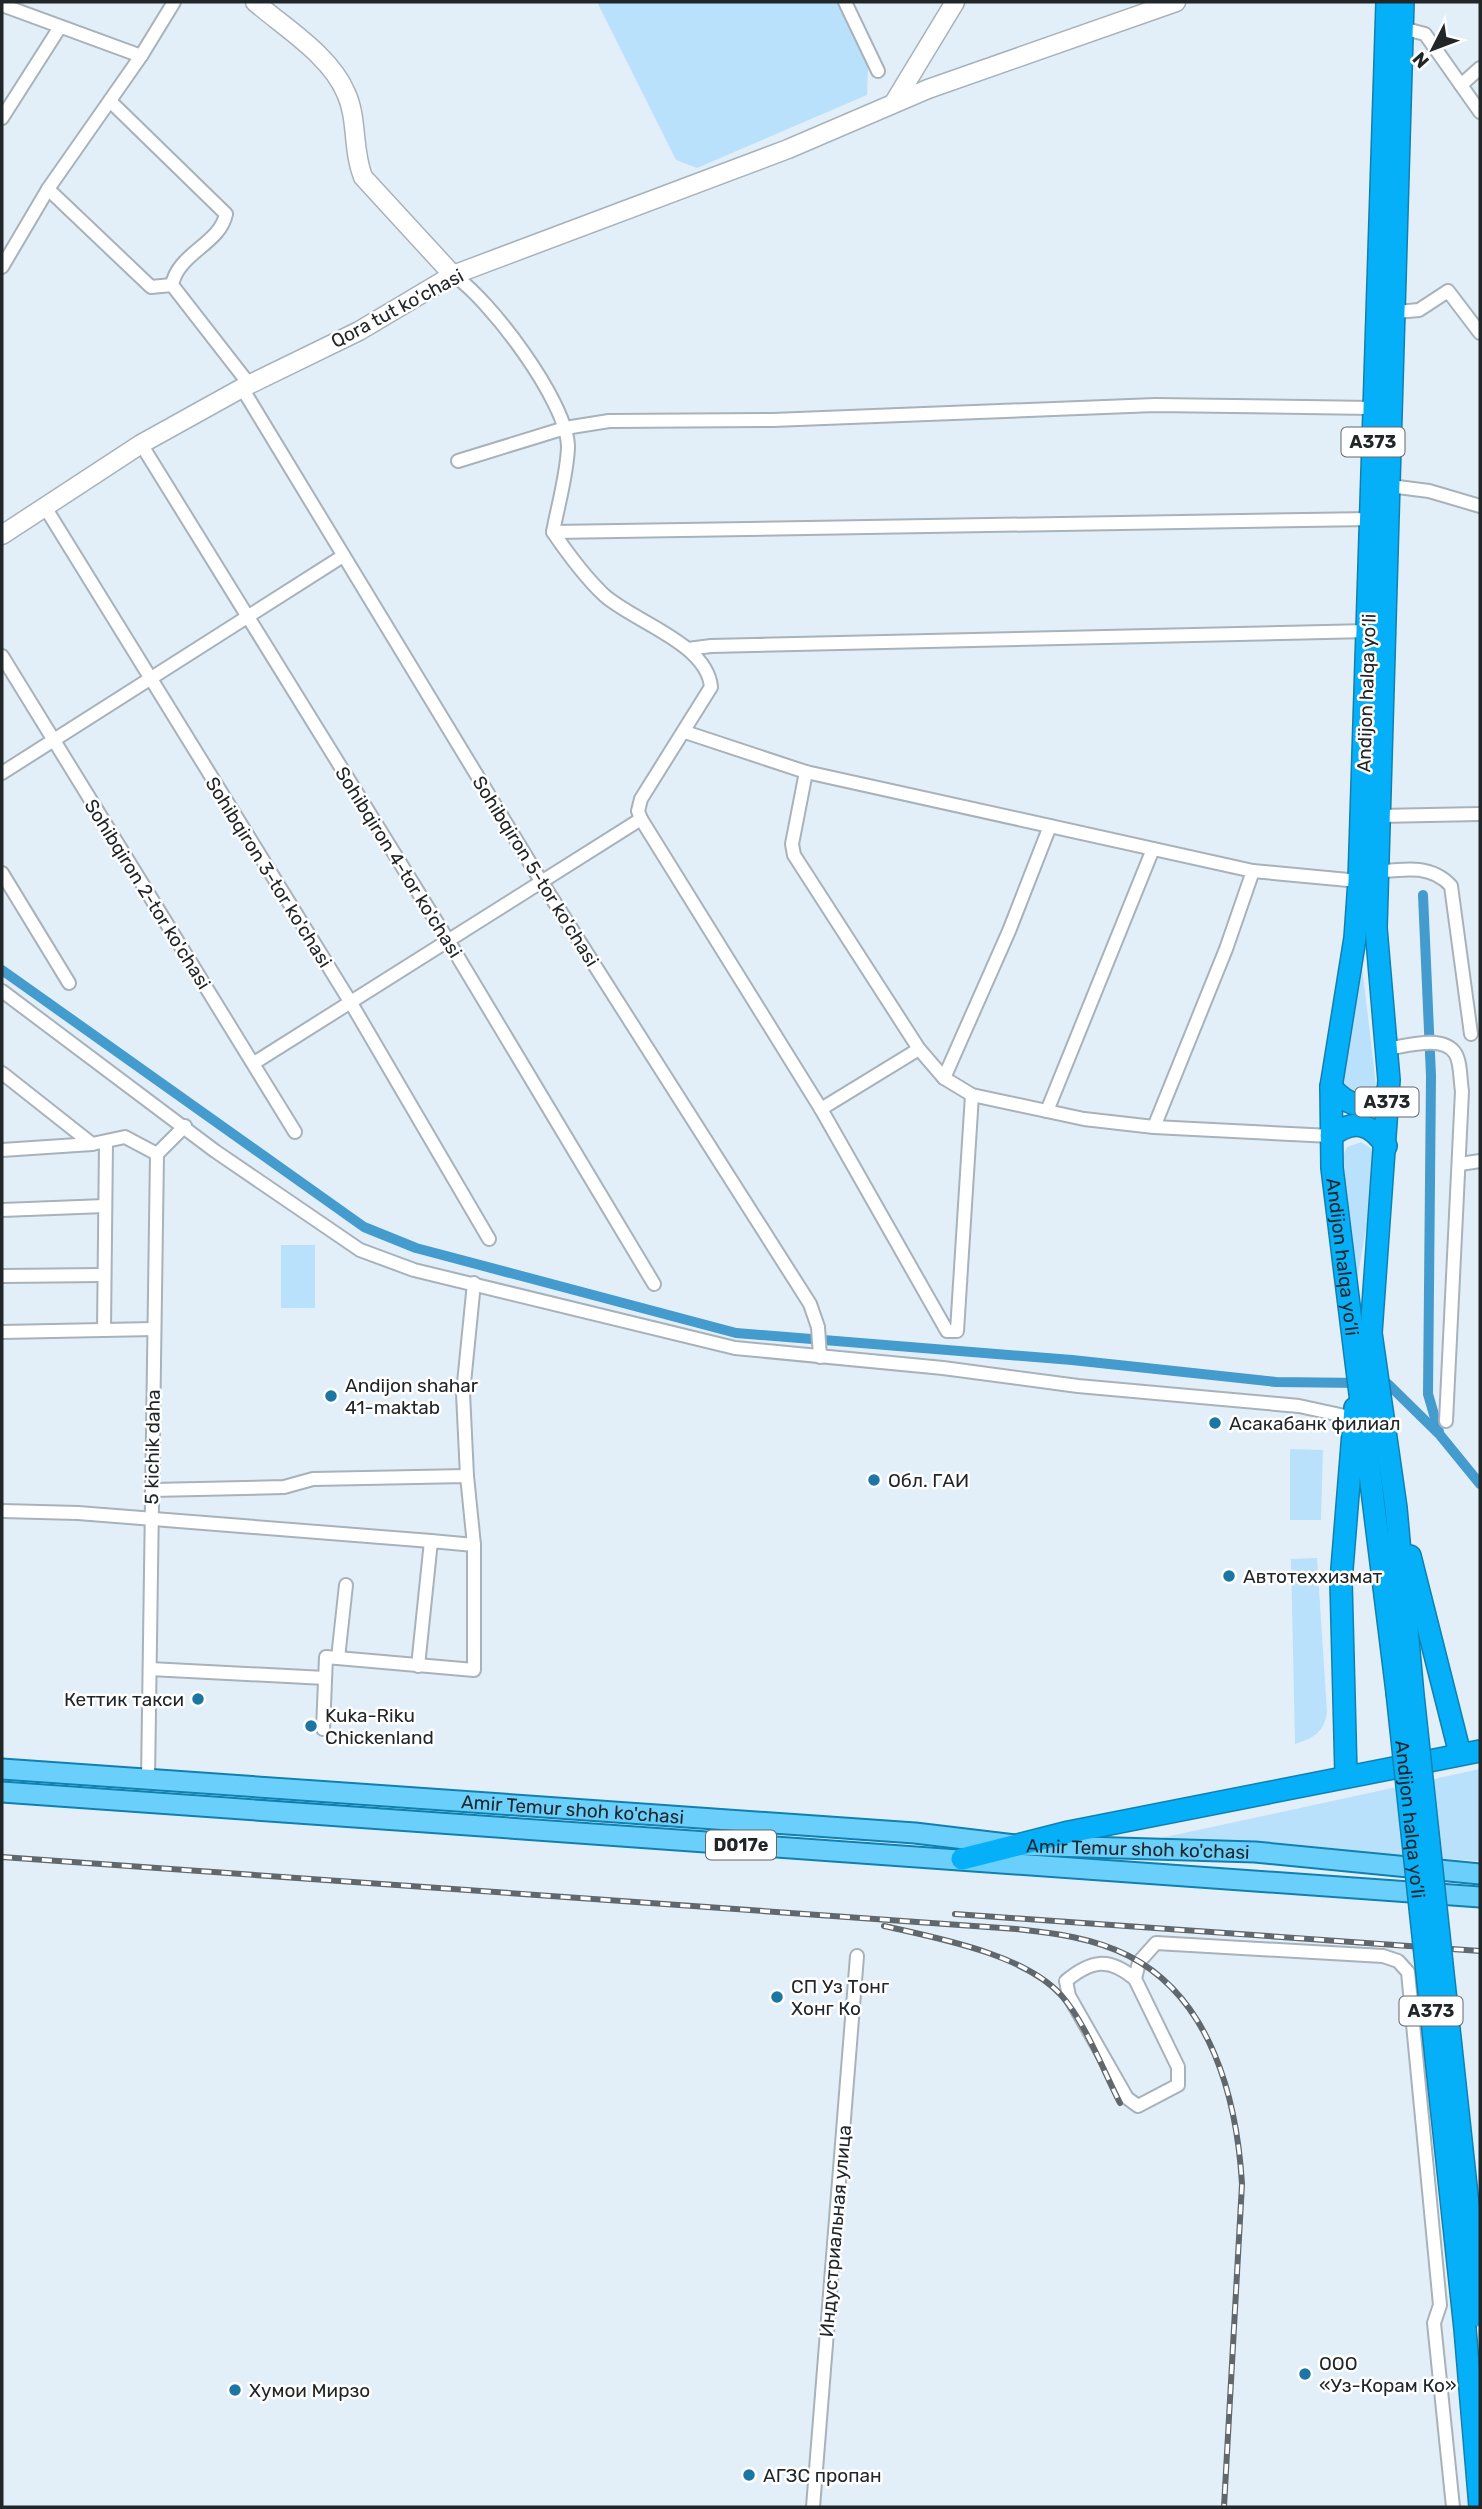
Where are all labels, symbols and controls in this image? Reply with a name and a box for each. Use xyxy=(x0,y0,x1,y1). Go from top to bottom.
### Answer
north arrow xyxy=(1398,14,1468,84)
text: N xyxy=(1408,47,1434,73)
street label: Qora tut ko'chasi xyxy=(327,264,467,353)
road number: A373 xyxy=(1342,428,1404,457)
street label: Andijon halqa yo‘li xyxy=(1352,613,1381,773)
street label: Sohibqiron 4-tor ko'chasi xyxy=(330,763,467,962)
street label: Sohibqiron 5-tor ko'chasi xyxy=(467,772,604,971)
street label: Sohibqiron 3-tor ko'chasi xyxy=(200,773,337,972)
street label: Sohibqiron 2-tor ko'chasi xyxy=(80,795,216,994)
road number: A373 xyxy=(1356,1087,1418,1116)
street label: Andijon halqa yo‘li xyxy=(1321,1177,1364,1337)
place label: Andijon shahar 41-maktab xyxy=(345,1374,479,1419)
marker: Andijon shahar 41-maktab xyxy=(323,1388,339,1404)
street label: 5 kichik daha xyxy=(140,1389,165,1505)
place label: Асакабанк филиал xyxy=(1229,1412,1401,1435)
marker: Асакабанк филиал xyxy=(1207,1415,1223,1431)
place label: Обл. ГАИ xyxy=(888,1469,969,1492)
marker: Обл. ГАИ xyxy=(866,1472,882,1488)
place label: Автотеххизмат xyxy=(1243,1565,1383,1588)
marker: Автотеххизмат xyxy=(1221,1568,1237,1584)
place label: Кеттик такси xyxy=(64,1688,184,1711)
marker: Кеттик такси xyxy=(190,1691,206,1707)
place label: Kuka-Riku Chickenland xyxy=(325,1704,434,1749)
marker: Kuka-Riku Chickenland xyxy=(303,1718,319,1734)
street label: Andijon halqa yo‘li xyxy=(1390,1739,1430,1900)
street label: Amir Temur shoh ko'chasi xyxy=(460,1790,685,1829)
road number: D017e xyxy=(706,1830,776,1859)
street label: Amir Temur shoh ko'chasi xyxy=(1026,1834,1250,1864)
place label: СП Уз Тонг Хонг Ко xyxy=(791,1975,889,2020)
marker: СП Уз Тонг Хонг Ко xyxy=(769,1989,785,2005)
road number: A373 xyxy=(1400,1996,1462,2025)
street label: Индустриальная улица xyxy=(815,2124,856,2338)
place label: ООО «Уз-Корам Ко» xyxy=(1319,2352,1457,2397)
marker: ООО «Уз-Корам Ко» xyxy=(1297,2366,1313,2382)
place label: Хумои Мирзо xyxy=(249,2379,370,2402)
marker: Хумои Мирзо xyxy=(227,2382,243,2398)
place label: АГЗС пропан xyxy=(763,2464,882,2487)
marker: АГЗС пропан xyxy=(741,2467,757,2483)

